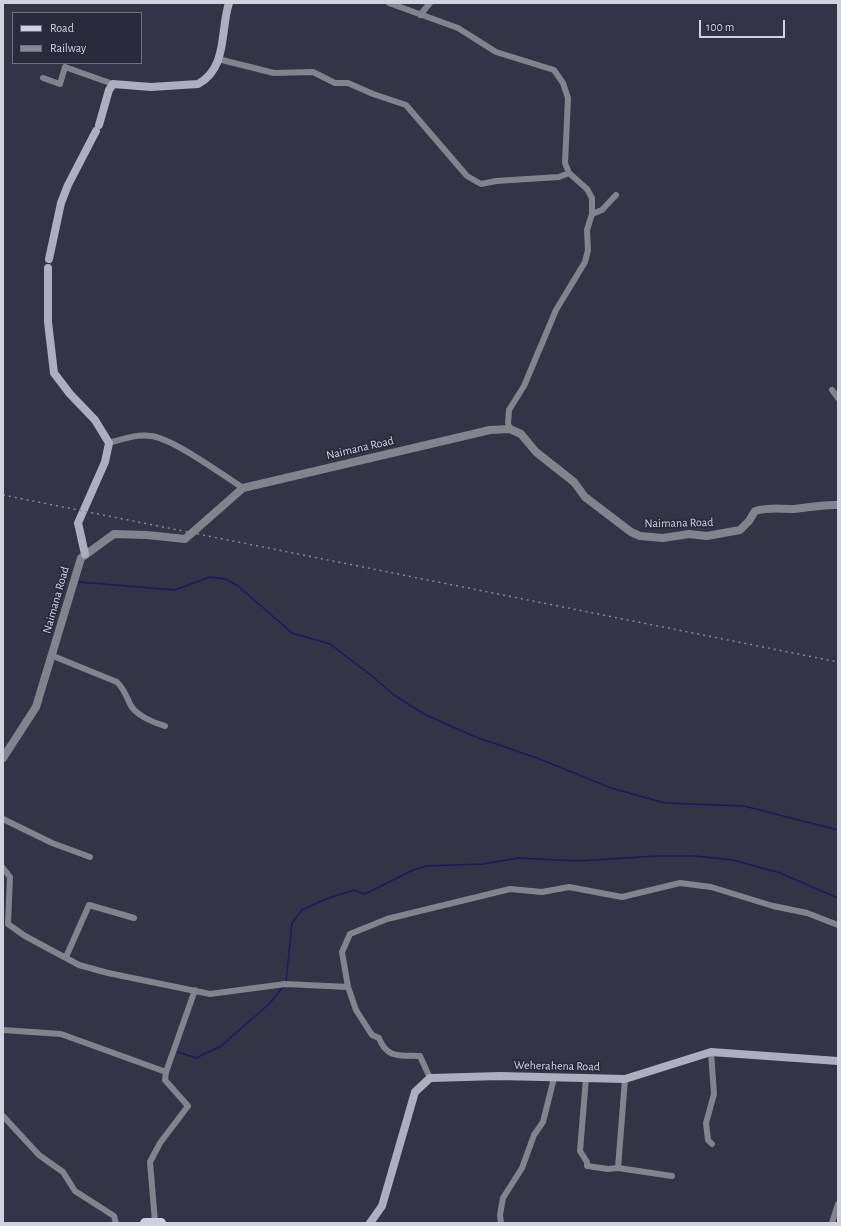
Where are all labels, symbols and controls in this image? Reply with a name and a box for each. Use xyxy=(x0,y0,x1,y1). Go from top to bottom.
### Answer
legend xyxy=(12,12,142,64)
scale bar xyxy=(701,12,787,38)
text: 100 m xyxy=(706,21,734,33)
text: Road xyxy=(50,22,74,34)
text: Railway xyxy=(50,42,86,54)
street label: Naimana Road xyxy=(325,433,395,463)
street label: Naimana Road xyxy=(644,515,714,531)
street label: Naimana Road xyxy=(40,565,72,635)
street label: Weherahena Road xyxy=(514,1058,600,1074)

